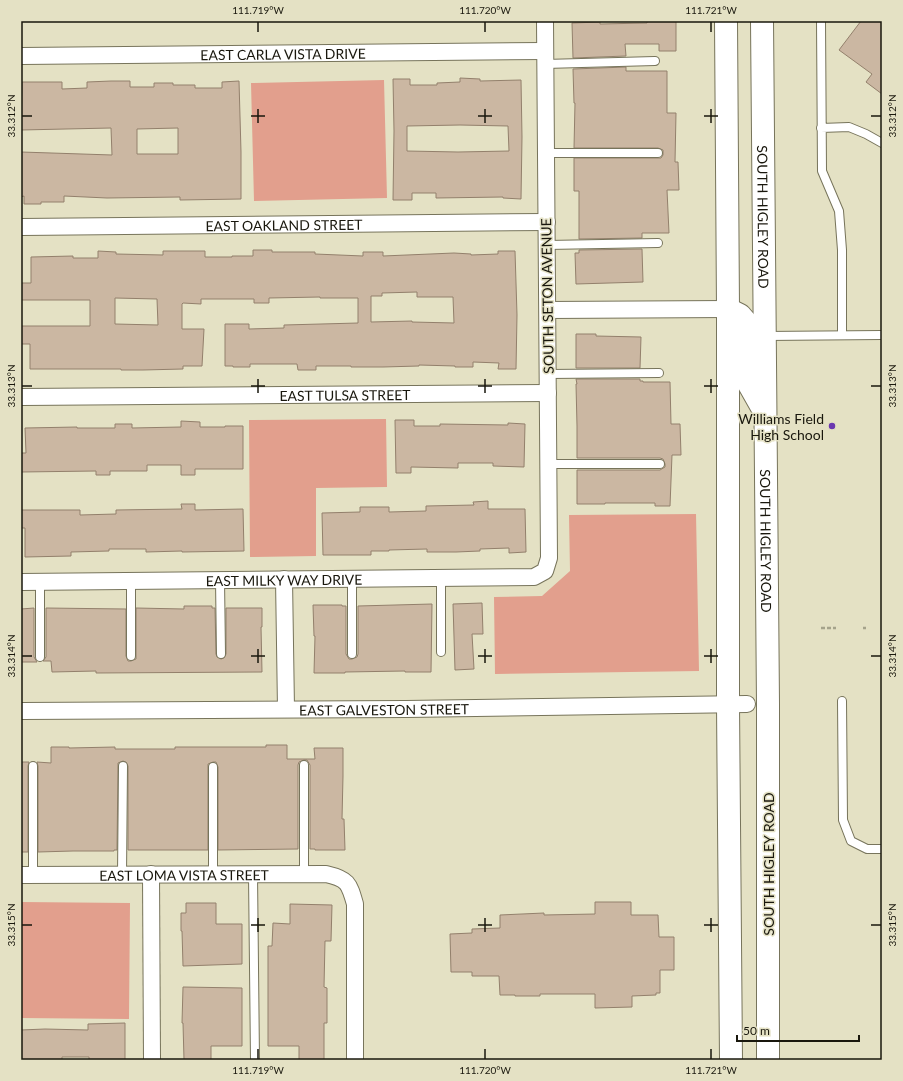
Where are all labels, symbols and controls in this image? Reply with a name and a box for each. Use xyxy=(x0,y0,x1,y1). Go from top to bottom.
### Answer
text: 111.719°W xyxy=(232,4,284,16)
text: 111.720°W xyxy=(459,4,511,16)
text: 111.721°W xyxy=(685,4,737,16)
street label: EAST CARLA VISTA DRIVE xyxy=(200,44,366,63)
text: 33.312°N xyxy=(5,94,17,138)
text: 33.312°N xyxy=(886,94,898,138)
street label: SOUTH HIGLEY ROAD xyxy=(755,145,773,289)
street label: EAST OAKLAND STREET xyxy=(205,215,363,234)
street label: SOUTH SETON AVENUE xyxy=(537,218,557,374)
text: 33.313°N xyxy=(5,364,17,408)
text: 33.313°N xyxy=(886,364,898,408)
street label: EAST TULSA STREET xyxy=(279,386,411,404)
place label: Williams Field High School xyxy=(738,410,824,443)
marker: Williams Field High School xyxy=(827,421,837,431)
street label: SOUTH HIGLEY ROAD xyxy=(757,469,776,613)
street label: EAST MILKY WAY DRIVE xyxy=(206,570,362,589)
text: 33.314°N xyxy=(5,634,17,678)
text: 33.314°N xyxy=(886,634,898,678)
street label: EAST GALVESTON STREET xyxy=(299,700,470,718)
street label: SOUTH HIGLEY ROAD xyxy=(760,792,777,936)
street label: EAST LOMA VISTA STREET xyxy=(99,866,270,883)
text: 33.315°N xyxy=(5,903,17,947)
text: 33.315°N xyxy=(886,903,898,947)
scale bar xyxy=(737,1017,859,1043)
text: 50 m xyxy=(743,1023,770,1038)
text: 111.719°W xyxy=(232,1064,284,1076)
text: 111.720°W xyxy=(459,1064,511,1076)
text: 111.721°W xyxy=(685,1064,737,1076)

